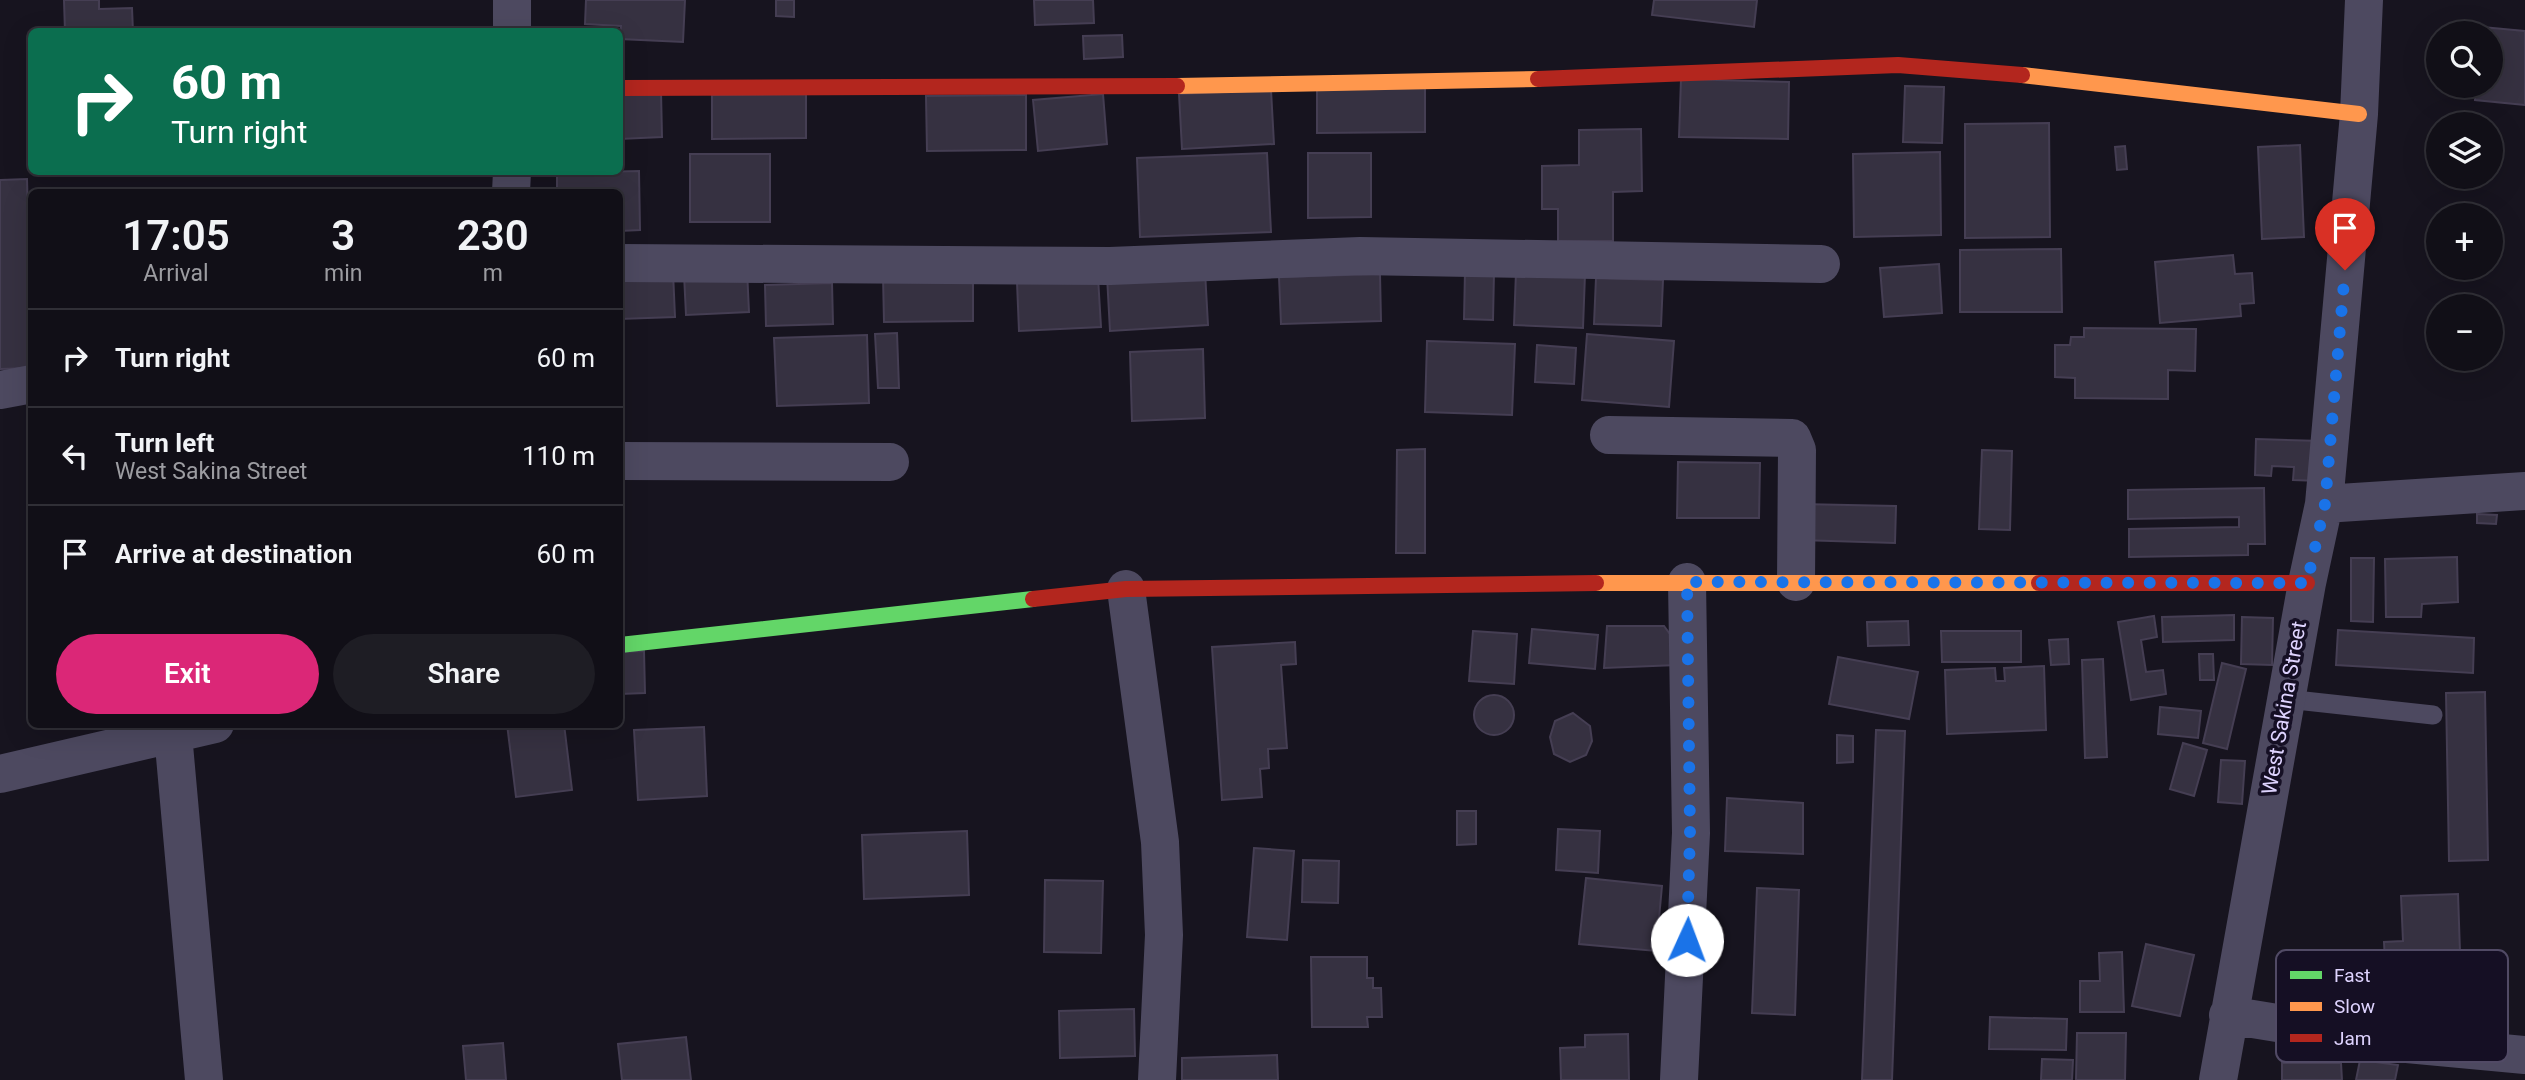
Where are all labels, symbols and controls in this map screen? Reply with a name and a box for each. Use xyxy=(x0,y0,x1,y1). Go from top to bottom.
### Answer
map controls xyxy=(2426,21,2503,371)
button: search xyxy=(2426,21,2503,98)
text: 60 m xyxy=(171,54,282,111)
icon: right xyxy=(56,56,147,147)
button: layers xyxy=(2426,112,2503,189)
text: Turn right xyxy=(171,113,307,151)
pin xyxy=(2315,198,2375,270)
button: + xyxy=(2426,203,2503,280)
icon: arrive xyxy=(2326,209,2364,247)
text: 17:05 xyxy=(122,211,230,260)
text: 3 xyxy=(331,211,355,260)
text: 230 xyxy=(457,211,529,260)
text: Arrival xyxy=(143,260,209,287)
text: min xyxy=(324,260,362,287)
text: m xyxy=(483,260,503,287)
button: − xyxy=(2426,294,2503,371)
icon: right xyxy=(56,339,94,377)
text: Turn right xyxy=(115,343,230,373)
text: 60 m xyxy=(537,343,595,373)
text: Turn left xyxy=(115,428,214,458)
icon: left xyxy=(56,437,94,475)
text: 110 m xyxy=(522,441,595,471)
text: West Sakina Street xyxy=(115,458,307,485)
icon: arrive xyxy=(56,535,94,573)
text: Arrive at destination xyxy=(115,539,352,569)
text: 60 m xyxy=(537,539,595,569)
street label: West Sakina Street xyxy=(2257,619,2311,797)
button: Exit xyxy=(56,634,319,714)
button: Share xyxy=(333,634,595,714)
position arrow xyxy=(1650,903,1724,977)
legend xyxy=(2276,950,2508,1062)
text: Fast xyxy=(2334,964,2371,987)
text: Slow xyxy=(2334,995,2375,1018)
text: Jam xyxy=(2334,1027,2371,1050)

